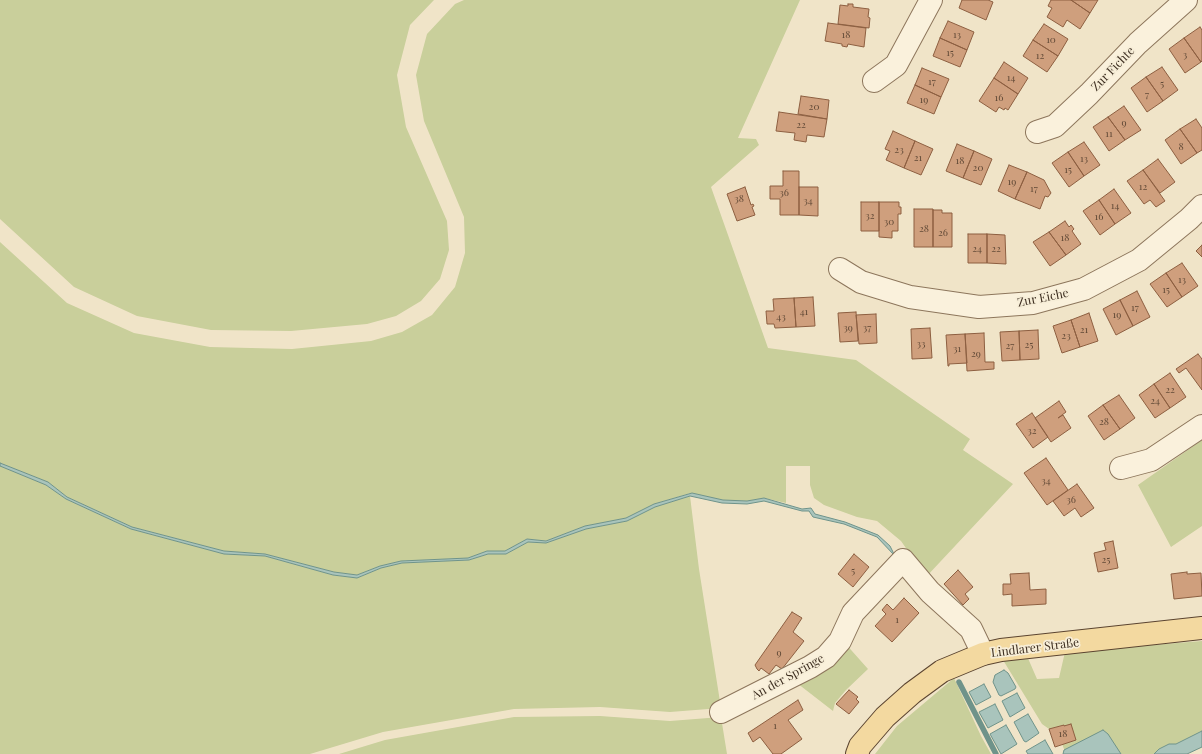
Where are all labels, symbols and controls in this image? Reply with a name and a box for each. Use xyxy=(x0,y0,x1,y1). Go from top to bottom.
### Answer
house number: 18 xyxy=(842,29,850,41)
house number: 13 xyxy=(953,29,961,41)
house number: 10 xyxy=(1046,34,1056,46)
street label: Zur Fichte xyxy=(1088,44,1138,94)
house number: 15 xyxy=(946,47,954,59)
house number: 3 xyxy=(1183,49,1187,61)
house number: 12 xyxy=(1036,50,1044,62)
house number: 14 xyxy=(1007,72,1015,84)
house number: 17 xyxy=(928,76,936,88)
house number: 5 xyxy=(1160,78,1164,90)
house number: 7 xyxy=(1145,89,1149,101)
house number: 16 xyxy=(995,92,1003,104)
house number: 19 xyxy=(920,94,928,106)
house number: 20 xyxy=(809,101,819,113)
house number: 9 xyxy=(1121,117,1127,129)
house number: 22 xyxy=(796,119,806,131)
house number: 11 xyxy=(1105,128,1113,140)
house number: 8 xyxy=(1178,141,1184,153)
house number: 23 xyxy=(894,144,904,156)
house number: 21 xyxy=(914,152,922,164)
house number: 13 xyxy=(1080,153,1088,165)
house number: 18 xyxy=(956,155,964,167)
house number: 20 xyxy=(973,162,983,174)
house number: 15 xyxy=(1064,164,1072,176)
house number: 19 xyxy=(1008,176,1016,188)
house number: 12 xyxy=(1139,181,1147,193)
house number: 17 xyxy=(1030,183,1038,195)
house number: 36 xyxy=(779,187,789,199)
house number: 38 xyxy=(734,193,744,205)
house number: 34 xyxy=(803,195,813,207)
house number: 14 xyxy=(1111,200,1119,212)
house number: 32 xyxy=(865,210,875,222)
house number: 16 xyxy=(1095,211,1103,223)
house number: 30 xyxy=(884,216,894,228)
house number: 28 xyxy=(919,223,929,235)
house number: 26 xyxy=(938,227,948,239)
house number: 18 xyxy=(1061,232,1069,244)
house number: 24 xyxy=(972,243,982,255)
house number: 22 xyxy=(991,243,1001,255)
house number: 13 xyxy=(1178,274,1186,286)
house number: 15 xyxy=(1162,284,1170,296)
street label: Zur Eiche xyxy=(1016,286,1070,310)
house number: 17 xyxy=(1131,302,1139,314)
house number: 41 xyxy=(800,306,808,318)
house number: 19 xyxy=(1113,309,1121,321)
house number: 43 xyxy=(776,311,786,323)
house number: 39 xyxy=(843,322,853,334)
house number: 37 xyxy=(863,322,871,334)
house number: 21 xyxy=(1080,324,1088,336)
house number: 23 xyxy=(1061,330,1071,342)
house number: 33 xyxy=(916,338,926,350)
house number: 25 xyxy=(1025,339,1033,351)
house number: 27 xyxy=(1006,340,1014,352)
house number: 31 xyxy=(953,343,961,355)
house number: 29 xyxy=(971,348,981,360)
house number: 22 xyxy=(1165,384,1175,396)
house number: 24 xyxy=(1150,395,1160,407)
house number: 28 xyxy=(1099,416,1109,428)
house number: 32 xyxy=(1027,425,1037,437)
house number: 34 xyxy=(1041,475,1051,487)
house number: 36 xyxy=(1066,494,1076,506)
house number: 25 xyxy=(1102,554,1110,566)
house number: 5 xyxy=(851,565,855,577)
house number: 1 xyxy=(895,614,899,626)
street label: Lindlarer Straße xyxy=(990,635,1080,661)
house number: 9 xyxy=(776,647,782,659)
street label: An der Springe xyxy=(749,651,827,703)
house number: 1 xyxy=(773,720,777,732)
house number: 18 xyxy=(1059,728,1067,740)

